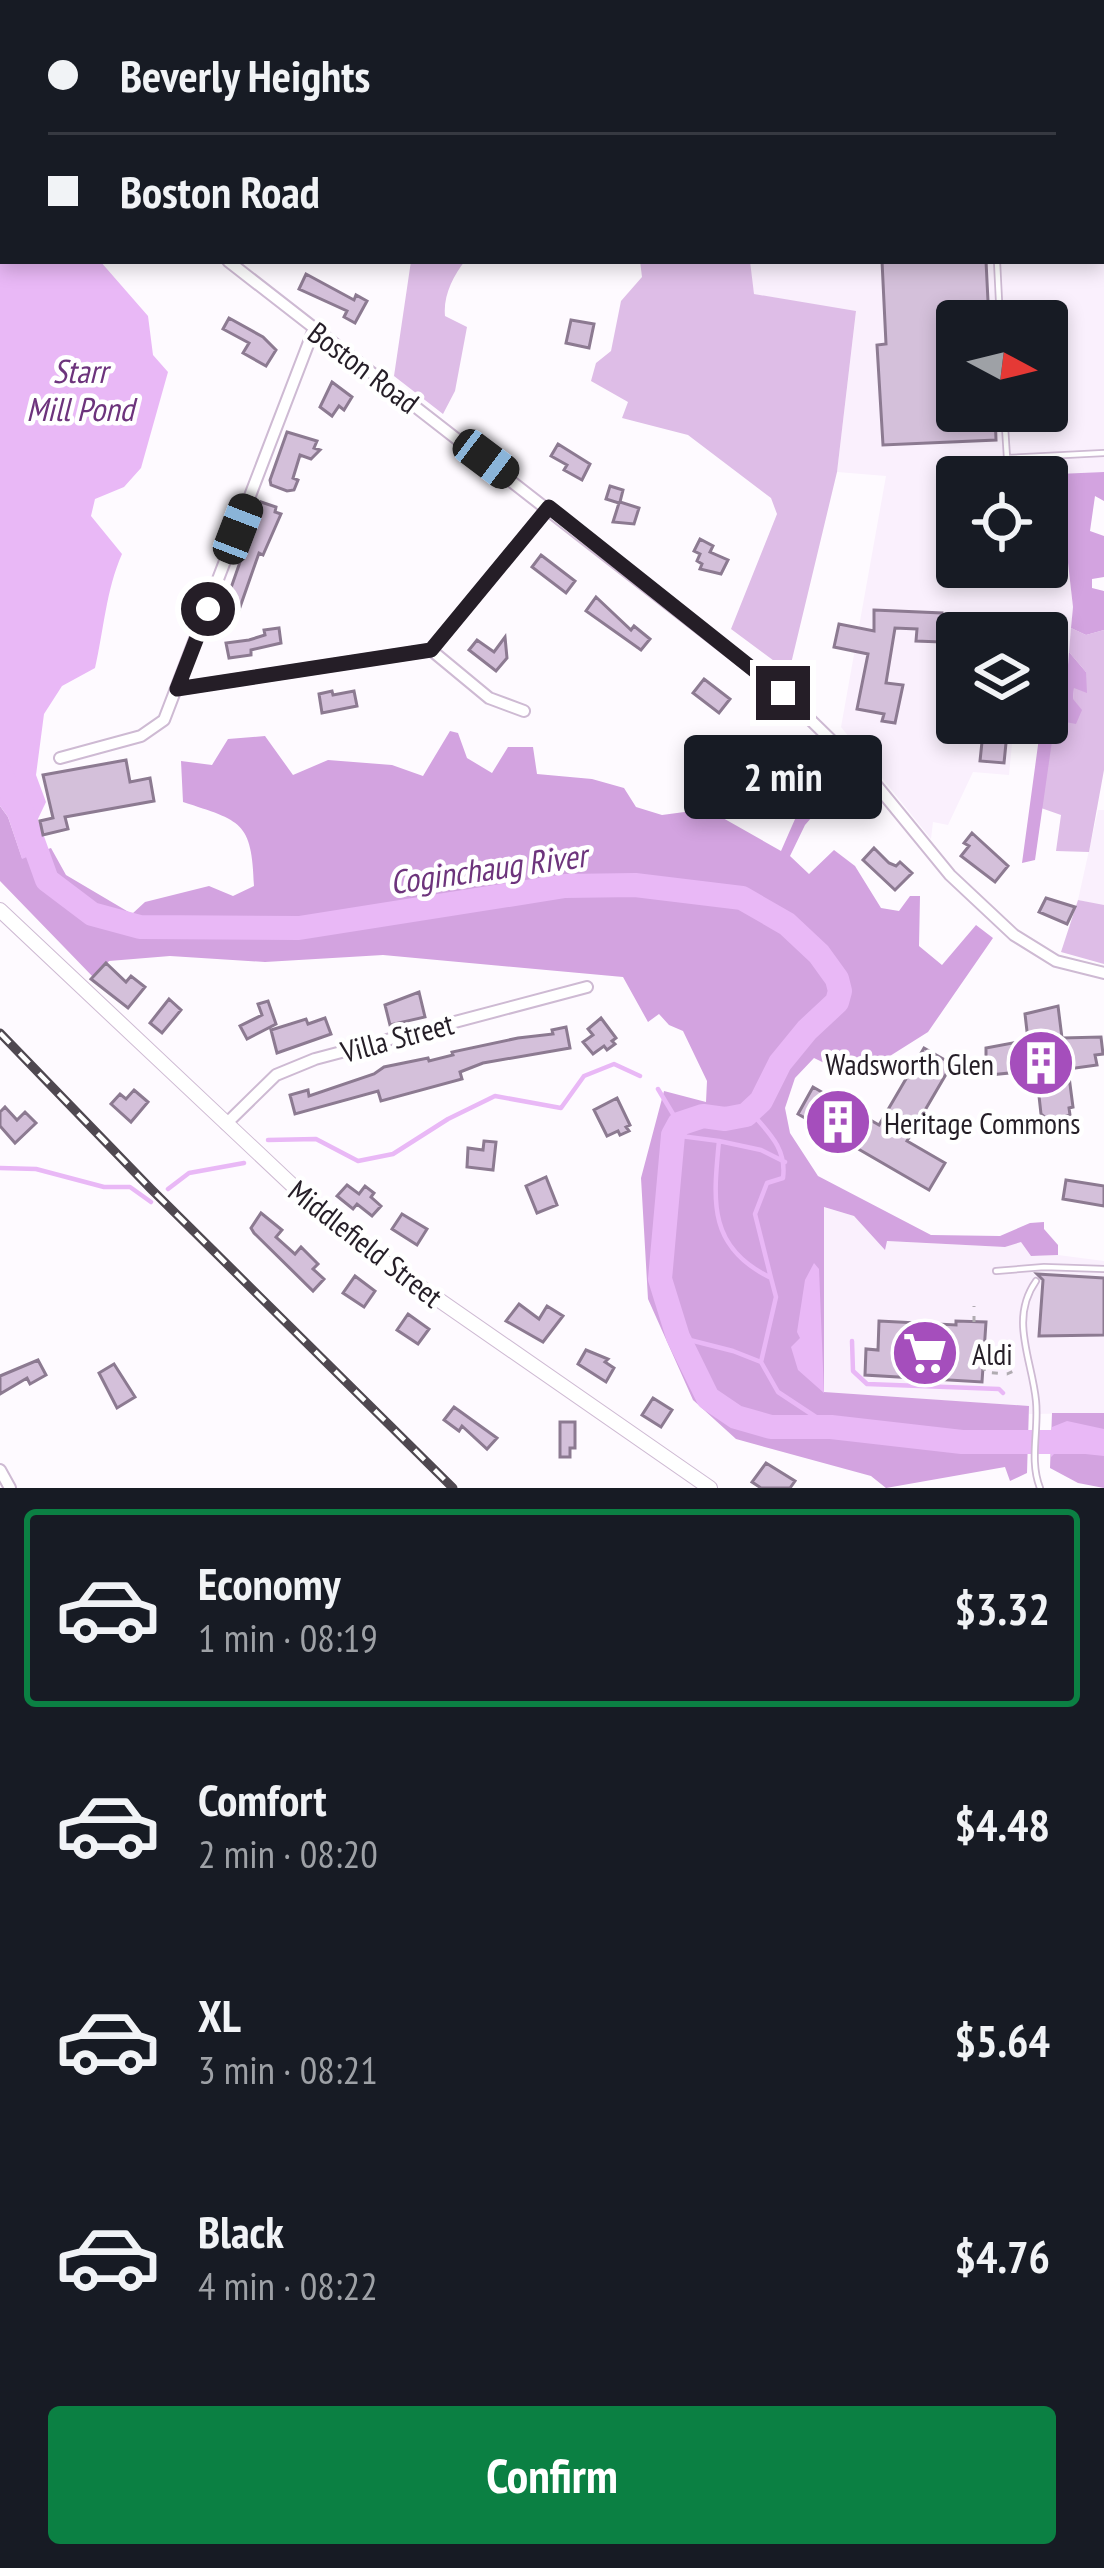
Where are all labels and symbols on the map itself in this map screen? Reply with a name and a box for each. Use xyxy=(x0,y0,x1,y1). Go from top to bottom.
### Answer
north arrow xyxy=(936,300,1068,432)
street label: Boston Road xyxy=(301,313,427,421)
water label: Starr Mill Pond xyxy=(26,349,138,430)
car xyxy=(446,423,526,495)
car xyxy=(208,489,268,569)
route start xyxy=(181,582,235,636)
route end xyxy=(756,666,810,720)
callout: 2 min xyxy=(684,735,882,819)
water label: Coginchaug River xyxy=(387,832,593,903)
street label: Villa Street xyxy=(336,1003,458,1071)
building icon: Wadsworth Glen xyxy=(1006,1028,1076,1098)
place label: Wadsworth Glen xyxy=(825,1044,994,1083)
building icon: Heritage Commons xyxy=(803,1087,873,1157)
place label: Heritage Commons xyxy=(884,1103,1080,1142)
street label: Middlefield Street xyxy=(281,1171,451,1316)
supermarket icon: Aldi xyxy=(890,1318,960,1388)
place label: Aldi xyxy=(972,1334,1013,1373)

